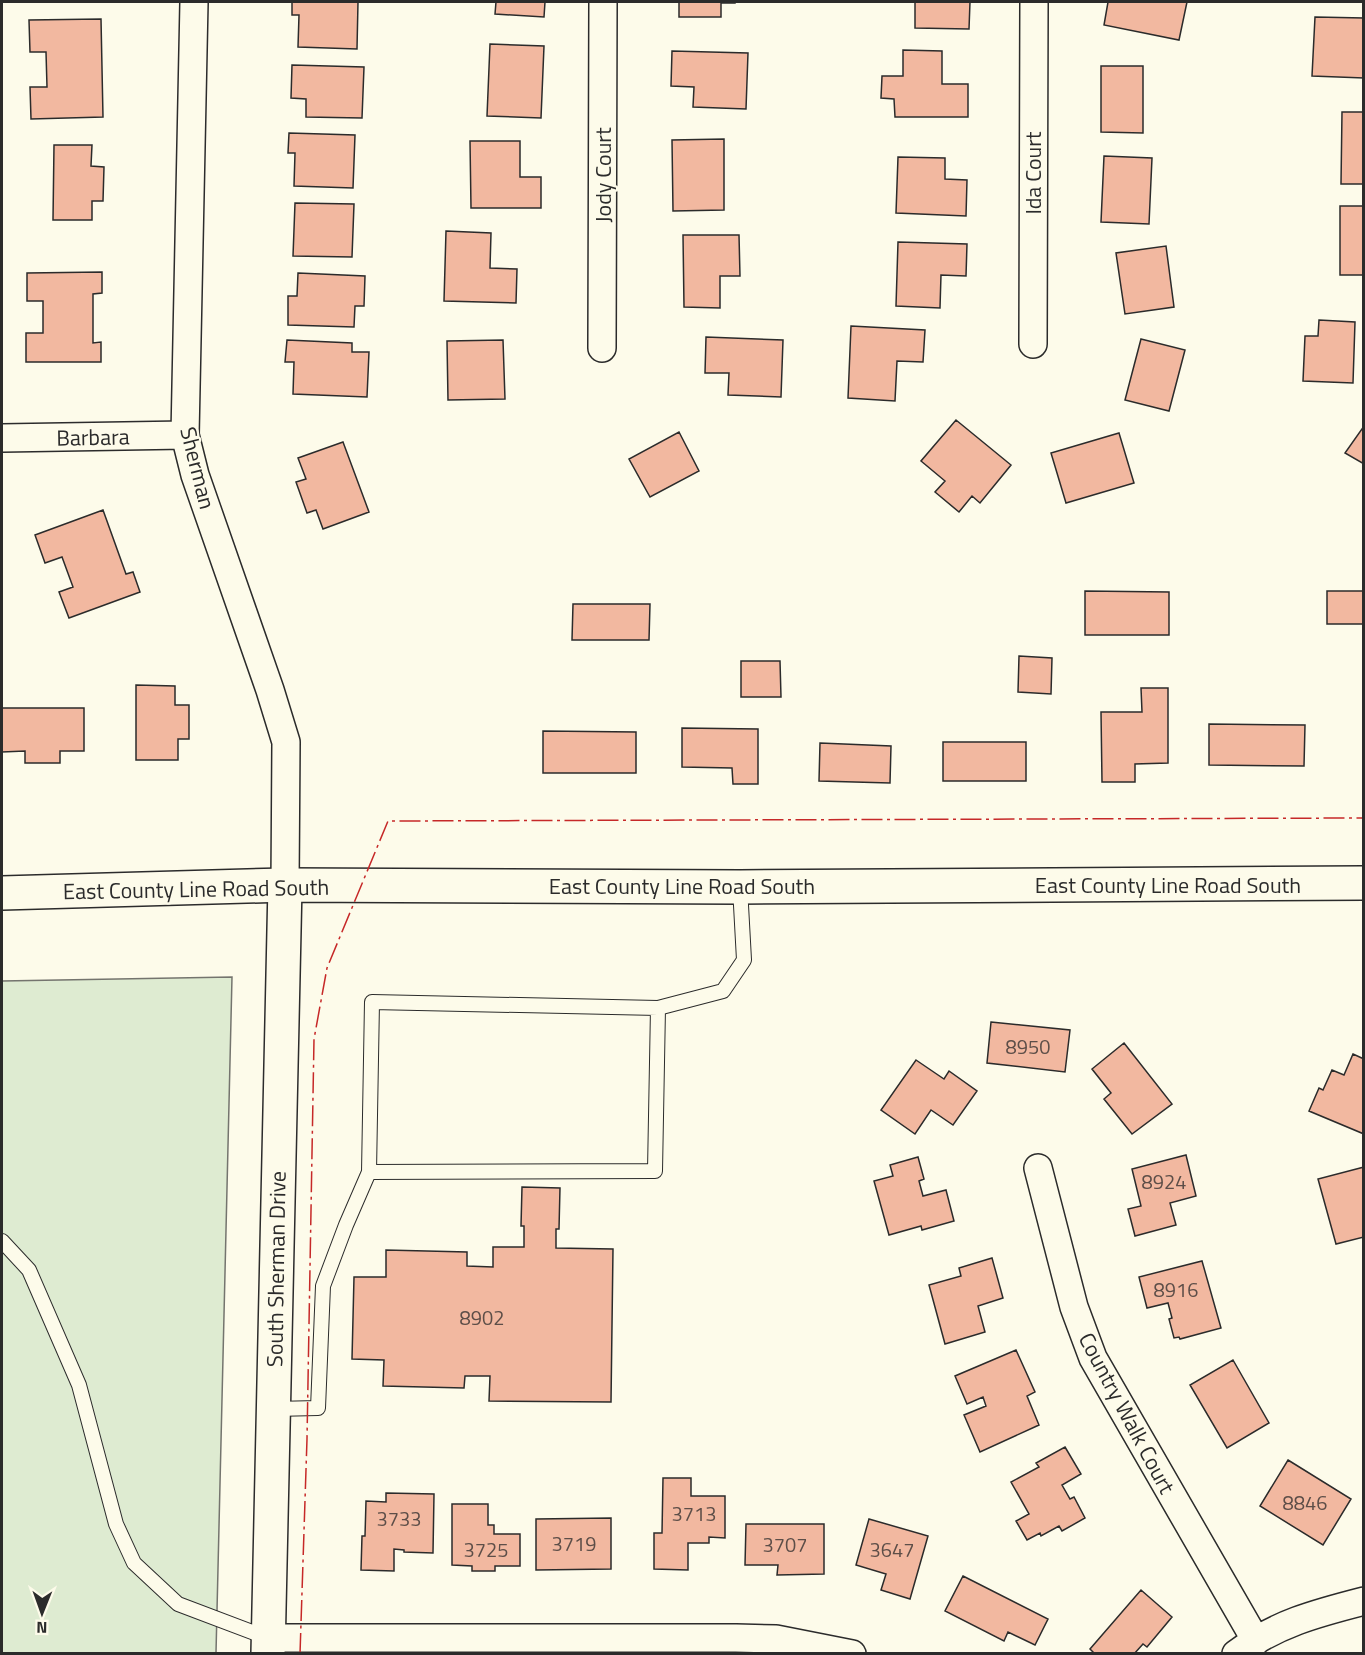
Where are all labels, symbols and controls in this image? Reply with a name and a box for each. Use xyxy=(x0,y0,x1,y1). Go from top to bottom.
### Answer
street label: Jody Court xyxy=(586,127,620,223)
street label: Ida Court xyxy=(1016,131,1050,215)
street label: Barbara xyxy=(56,419,130,455)
street label: Sherman xyxy=(171,423,225,513)
street label: East County Line Road South xyxy=(1035,868,1301,902)
street label: East County Line Road South xyxy=(549,869,815,903)
street label: East County Line Road South xyxy=(63,870,329,908)
house number: 8950 xyxy=(1006,1031,1050,1062)
house number: 8924 xyxy=(1142,1166,1186,1197)
street label: South Sherman Drive xyxy=(257,1171,295,1367)
house number: 8916 xyxy=(1154,1274,1198,1305)
house number: 8902 xyxy=(460,1302,504,1333)
street label: Country Walk Court xyxy=(1070,1326,1184,1500)
house number: 8846 xyxy=(1283,1487,1327,1518)
house number: 3713 xyxy=(672,1498,716,1529)
house number: 3733 xyxy=(377,1503,421,1534)
house number: 3719 xyxy=(552,1528,596,1559)
house number: 3707 xyxy=(763,1529,807,1560)
house number: 3725 xyxy=(464,1534,508,1565)
house number: 3647 xyxy=(870,1534,914,1565)
north arrow xyxy=(12,1583,72,1643)
text: N xyxy=(36,1616,47,1640)

